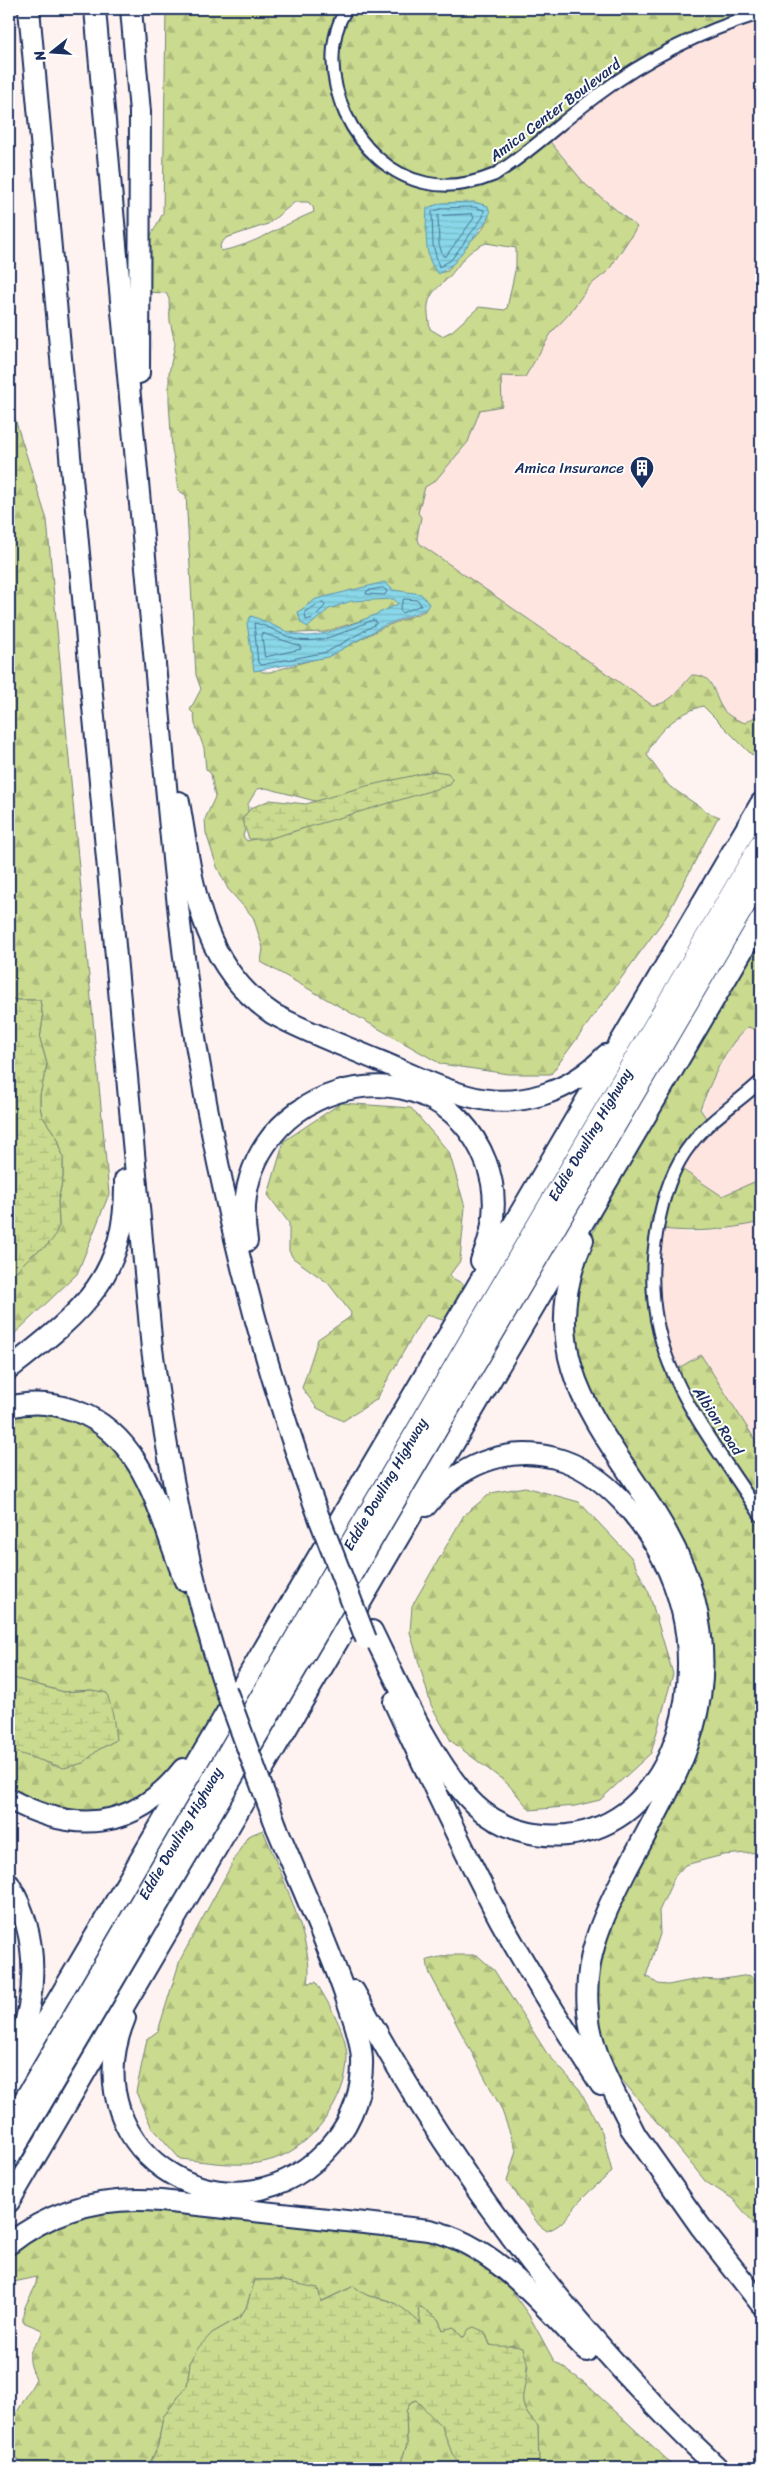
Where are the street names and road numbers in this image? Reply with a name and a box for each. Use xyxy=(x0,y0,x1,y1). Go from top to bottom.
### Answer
street label: Amica Center Boulevard xyxy=(483,51,627,169)
street label: Eddie Dowling Highway xyxy=(541,1063,639,1206)
street label: Albion Road xyxy=(685,1380,751,1462)
street label: Eddie Dowling Highway xyxy=(336,1412,435,1556)
street label: Eddie Dowling Highway xyxy=(131,1762,230,1905)

